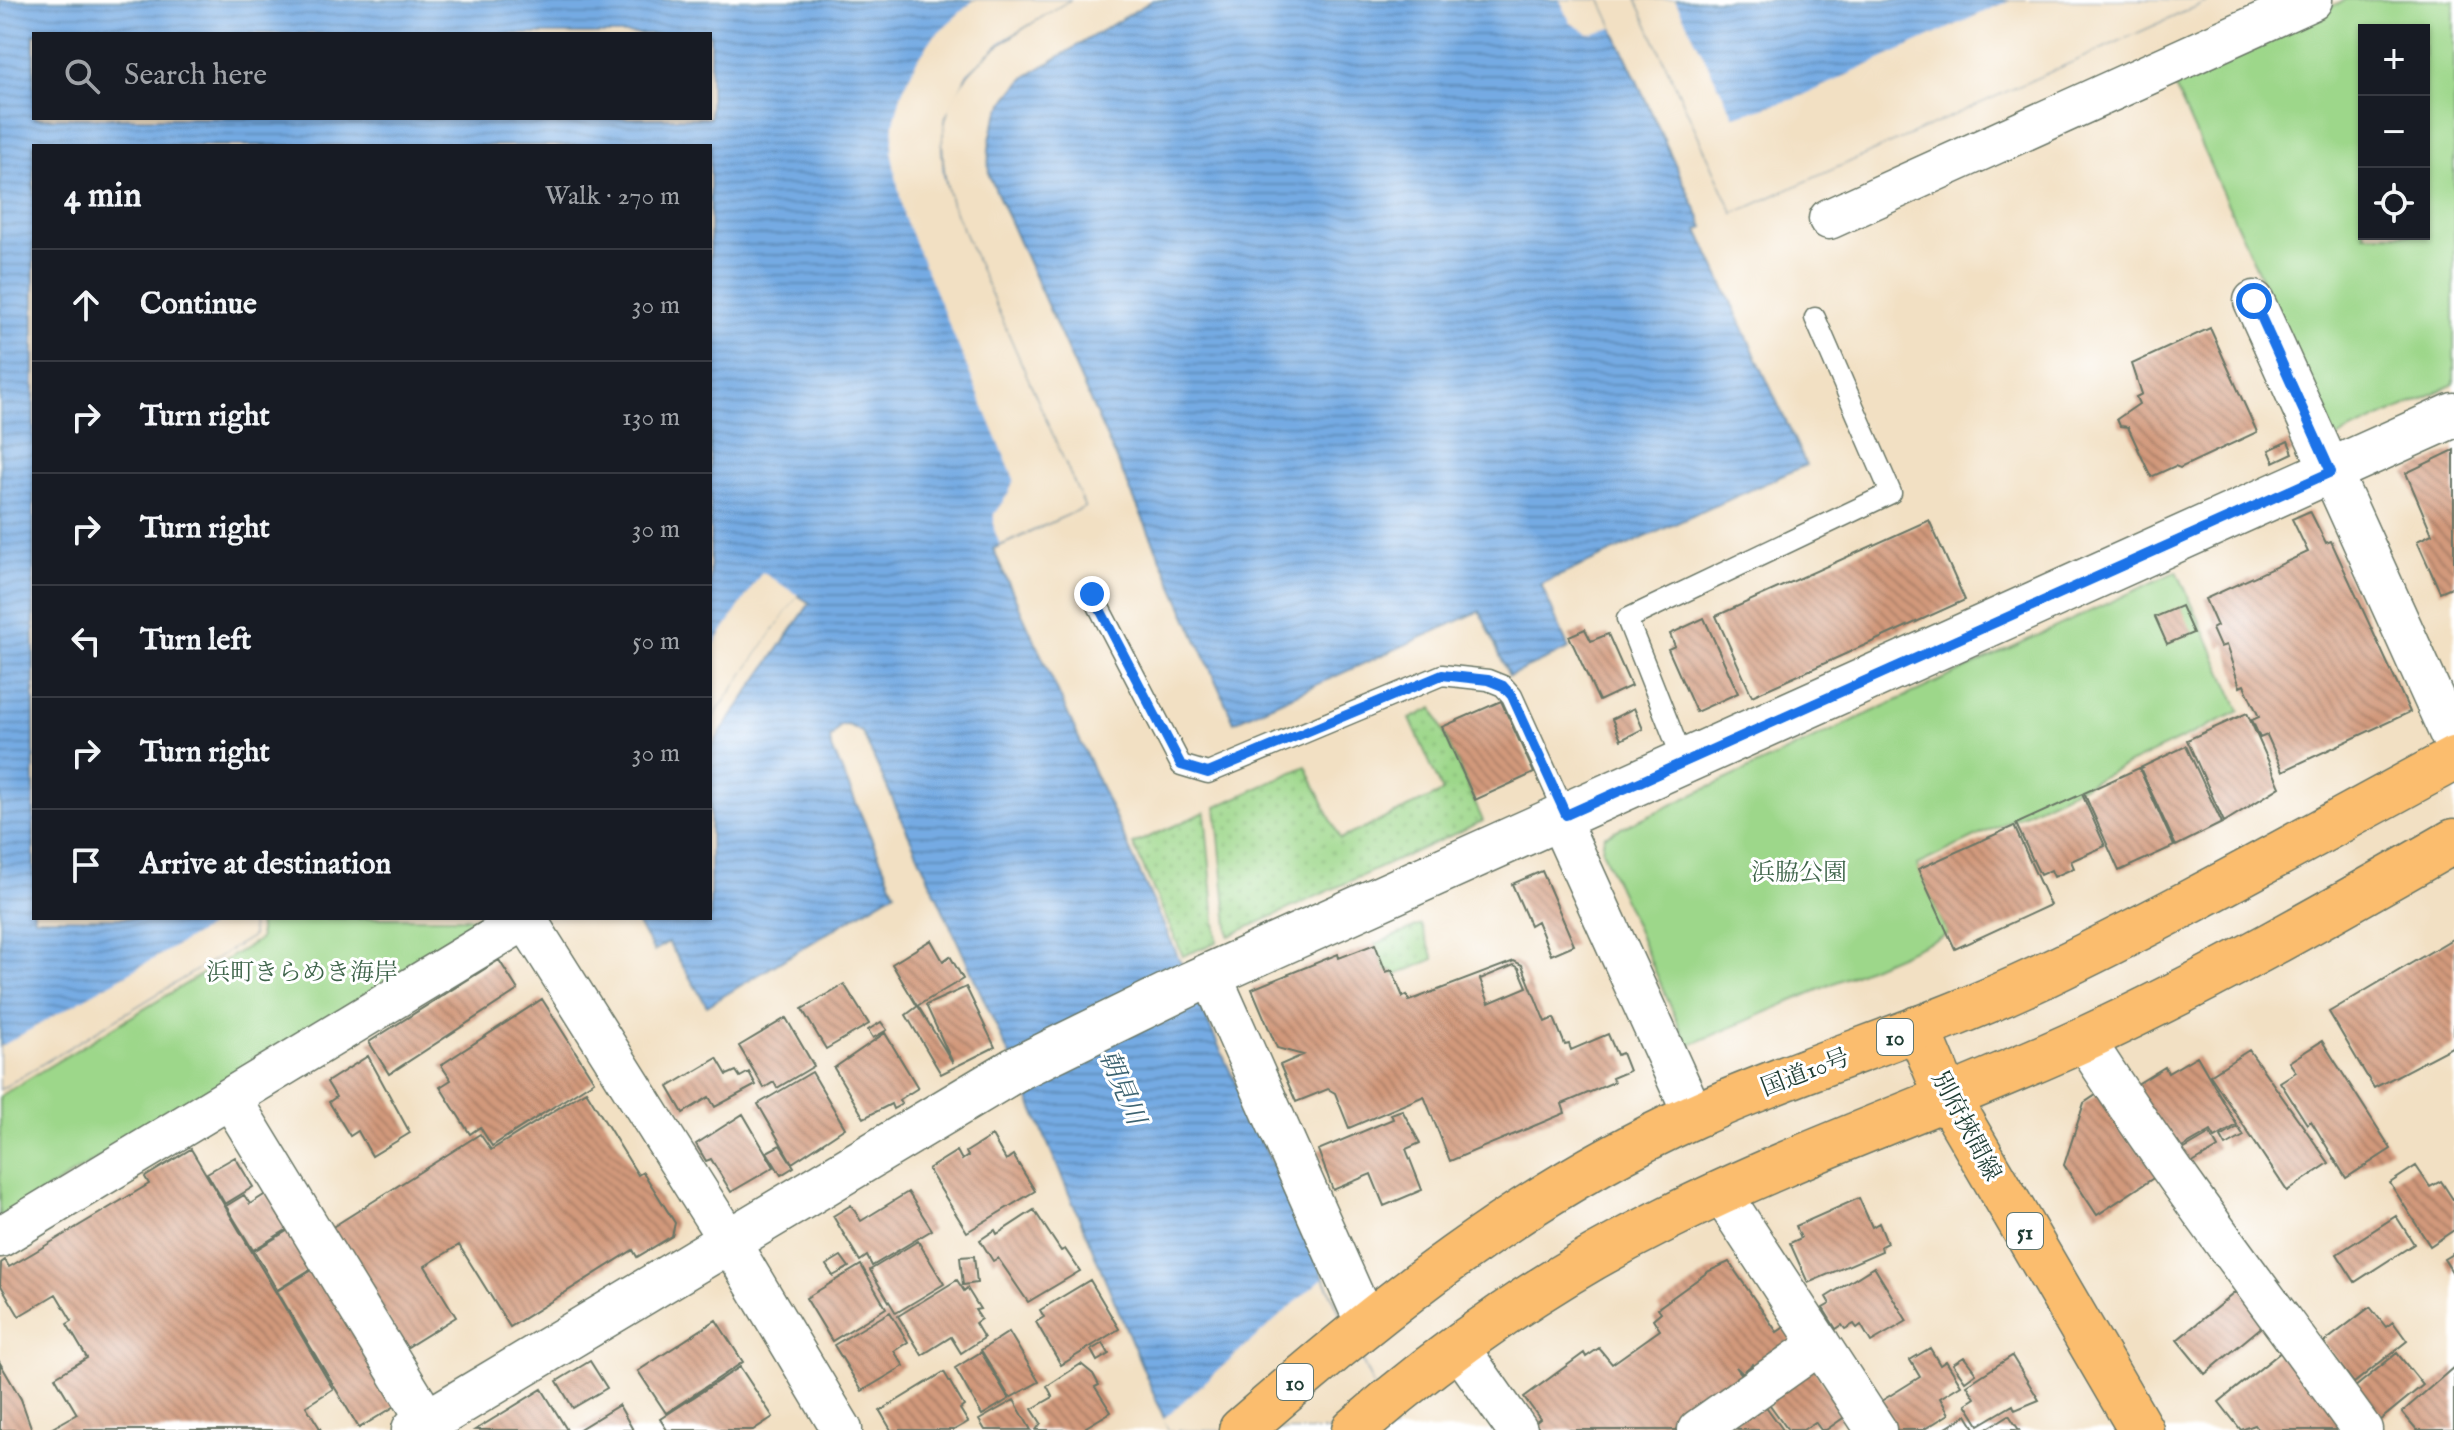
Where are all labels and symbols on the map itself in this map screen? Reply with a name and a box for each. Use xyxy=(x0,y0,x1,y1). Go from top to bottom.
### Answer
route start xyxy=(2236,283,2272,319)
route end xyxy=(1074,576,1110,612)
park label: 浜脇公園 xyxy=(1751,858,1847,889)
park label: 浜町きらめき海岸 xyxy=(206,958,398,989)
road number: 10 xyxy=(1877,1019,1913,1055)
street label: 国道10号 xyxy=(1757,1042,1854,1104)
water label: 朝見川 xyxy=(1091,1045,1153,1133)
street label: 別府挾間線 xyxy=(1924,1066,2008,1187)
road number: 51 xyxy=(2007,1213,2043,1249)
road number: 10 xyxy=(1277,1364,1313,1400)

